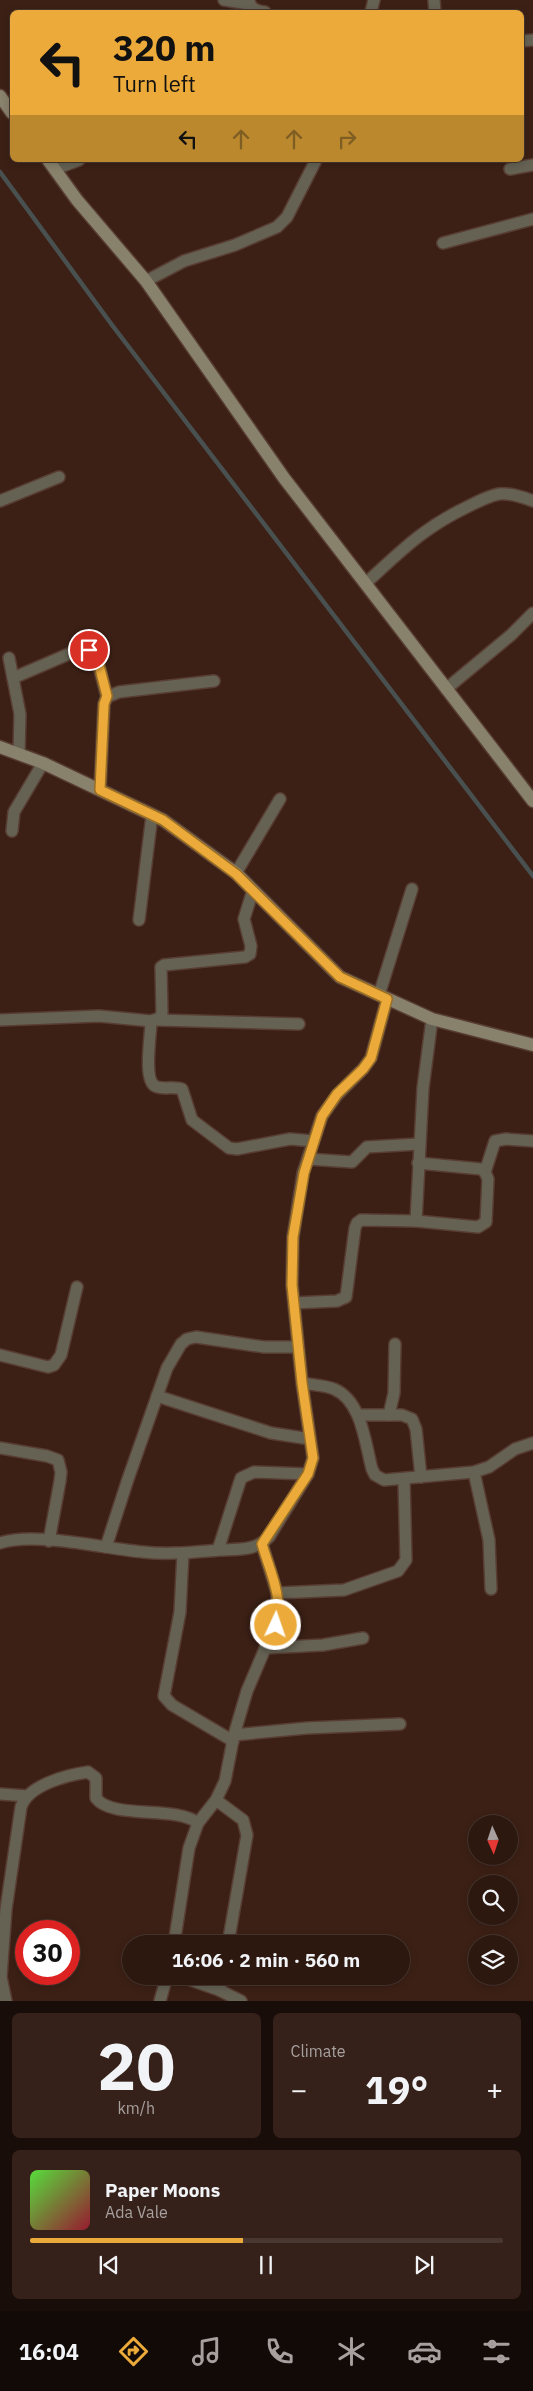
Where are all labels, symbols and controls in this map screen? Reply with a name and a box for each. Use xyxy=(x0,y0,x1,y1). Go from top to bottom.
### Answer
text: 320 m xyxy=(113,25,216,71)
icon: left xyxy=(30,30,95,95)
text: Turn left xyxy=(113,69,196,98)
icon: left xyxy=(174,125,202,153)
icon: ahead xyxy=(227,125,255,153)
icon: ahead xyxy=(280,125,308,153)
icon: right xyxy=(333,125,361,153)
pin xyxy=(68,629,110,671)
icon: arrive xyxy=(75,636,103,664)
position arrow xyxy=(249,1598,301,1650)
north arrow xyxy=(468,1815,518,1865)
map controls xyxy=(468,1815,518,1985)
button: search xyxy=(468,1875,518,1925)
speed limit sign: 30 xyxy=(15,1920,80,1985)
button: layers xyxy=(468,1935,518,1985)
text: 16:06 · 2 min · 560 m xyxy=(172,1948,360,1972)
text: 20 xyxy=(97,2023,175,2108)
text: Climate xyxy=(291,2041,346,2061)
text: 19° xyxy=(365,2065,428,2114)
text: − xyxy=(291,2071,307,2108)
text: + xyxy=(486,2071,503,2108)
text: km/h xyxy=(117,2098,155,2118)
text: Paper Moons xyxy=(105,2178,220,2202)
text: Ada Vale xyxy=(105,2202,168,2222)
icon: previous xyxy=(95,2251,123,2279)
icon: pause xyxy=(252,2251,280,2279)
icon: next xyxy=(410,2251,438,2279)
icon: directions xyxy=(116,2334,151,2369)
icon: music xyxy=(189,2334,224,2369)
icon: phone xyxy=(262,2334,297,2369)
icon: climate xyxy=(334,2334,369,2369)
icon: car xyxy=(407,2334,442,2369)
icon: filters xyxy=(479,2334,514,2369)
text: 16:04 xyxy=(19,2337,79,2366)

